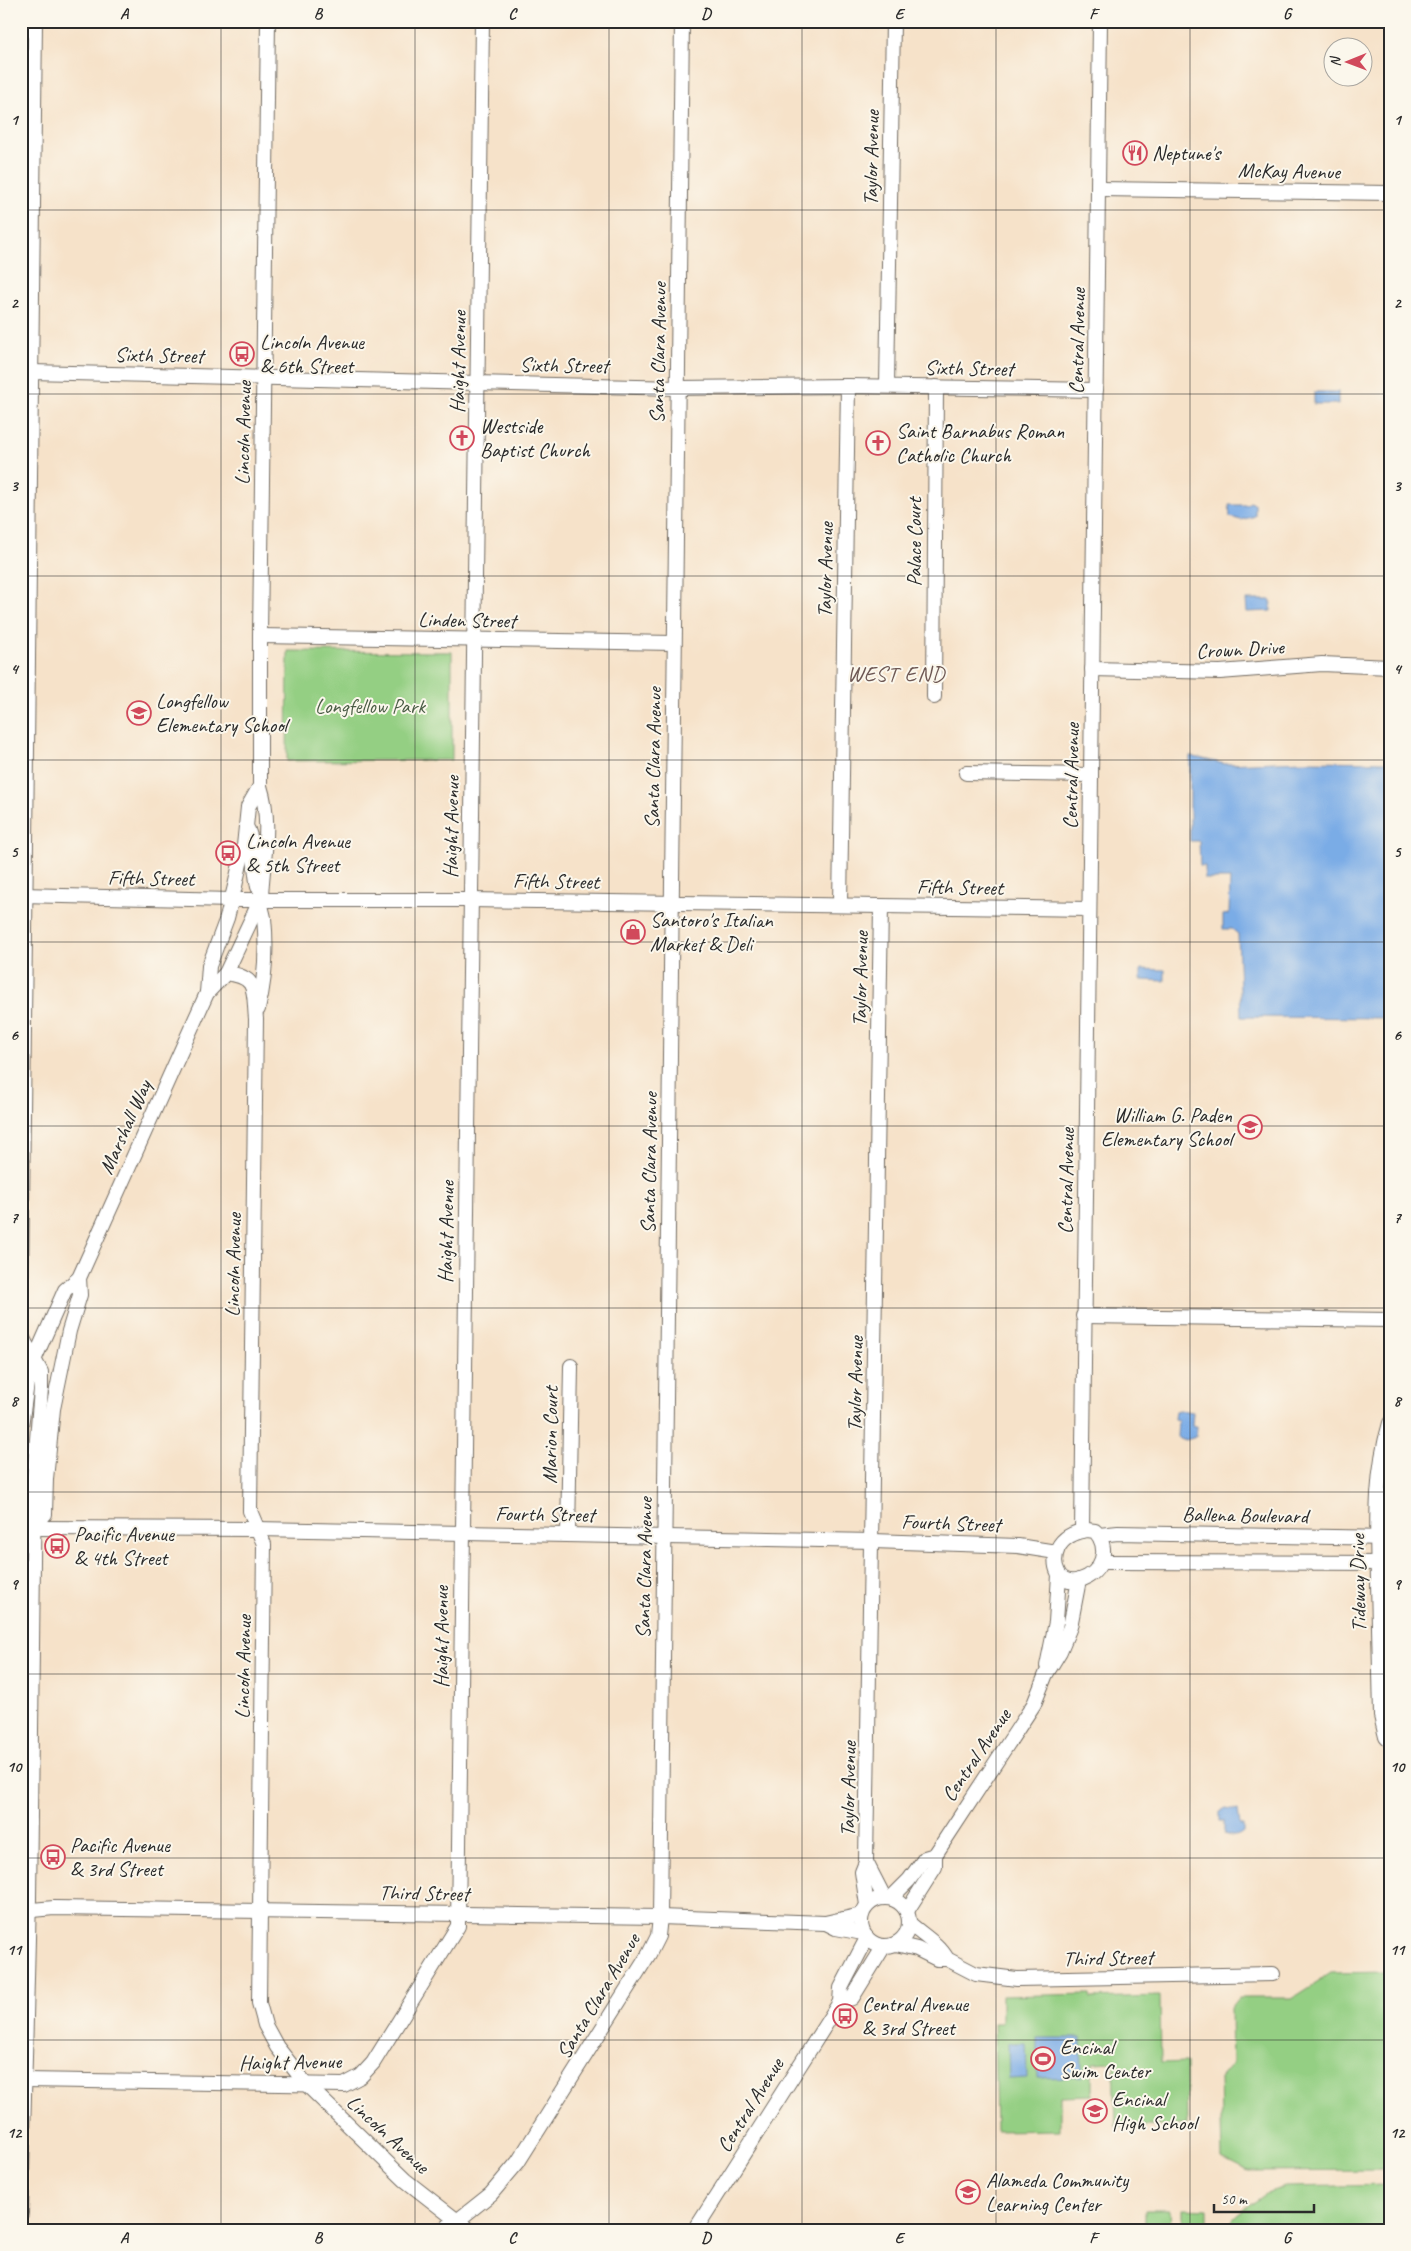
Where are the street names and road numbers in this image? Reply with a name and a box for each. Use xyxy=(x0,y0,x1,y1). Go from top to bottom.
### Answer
street label: Taylor Avenue xyxy=(857,109,885,206)
street label: McKay Avenue xyxy=(1238,157,1342,185)
street label: Santa Clara Avenue xyxy=(644,280,672,424)
street label: Central Avenue xyxy=(1063,287,1091,394)
street label: Haight Avenue xyxy=(444,310,472,413)
street label: Sixth Street xyxy=(114,341,207,369)
street label: Sixth Street xyxy=(519,351,612,379)
street label: Sixth Street xyxy=(924,354,1017,382)
street label: Lincoln Avenue xyxy=(229,380,257,485)
street label: Palace Court xyxy=(901,495,927,586)
street label: Taylor Avenue xyxy=(811,521,839,618)
street label: Linden Street xyxy=(418,606,519,634)
street label: Crown Drive xyxy=(1196,634,1286,664)
street label: Santa Clara Avenue xyxy=(639,685,667,829)
street label: Central Avenue xyxy=(1057,722,1085,829)
street label: Haight Avenue xyxy=(437,775,465,878)
street label: Fifth Street xyxy=(108,864,196,892)
street label: Fifth Street xyxy=(513,867,601,895)
street label: Fifth Street xyxy=(917,873,1005,901)
street label: Taylor Avenue xyxy=(846,930,874,1027)
street label: Marshall Way xyxy=(93,1074,158,1178)
street label: Santa Clara Avenue xyxy=(635,1090,663,1234)
street label: Central Avenue xyxy=(1052,1127,1080,1234)
street label: Haight Avenue xyxy=(432,1180,460,1283)
street label: Lincoln Avenue xyxy=(219,1212,247,1317)
street label: Taylor Avenue xyxy=(841,1335,869,1432)
street label: Marion Court xyxy=(536,1384,564,1484)
street label: Santa Clara Avenue xyxy=(630,1495,658,1639)
street label: Fourth Street xyxy=(495,1500,598,1528)
street label: Ballena Boulevard xyxy=(1182,1501,1312,1529)
street label: Fourth Street xyxy=(901,1508,1004,1538)
street label: Tideway Drive xyxy=(1344,1533,1372,1632)
street label: Haight Avenue xyxy=(428,1585,454,1688)
street label: Lincoln Avenue xyxy=(229,1614,257,1719)
street label: Central Avenue xyxy=(936,1703,1017,1806)
street label: Taylor Avenue xyxy=(834,1740,862,1837)
street label: Third Street xyxy=(379,1879,472,1907)
street label: Santa Clara Avenue xyxy=(550,1927,647,2063)
street label: Third Street xyxy=(1063,1944,1156,1972)
street label: Haight Avenue xyxy=(239,2048,342,2076)
street label: Central Avenue xyxy=(711,2052,790,2157)
street label: Lincoln Avenue xyxy=(341,2089,436,2180)

